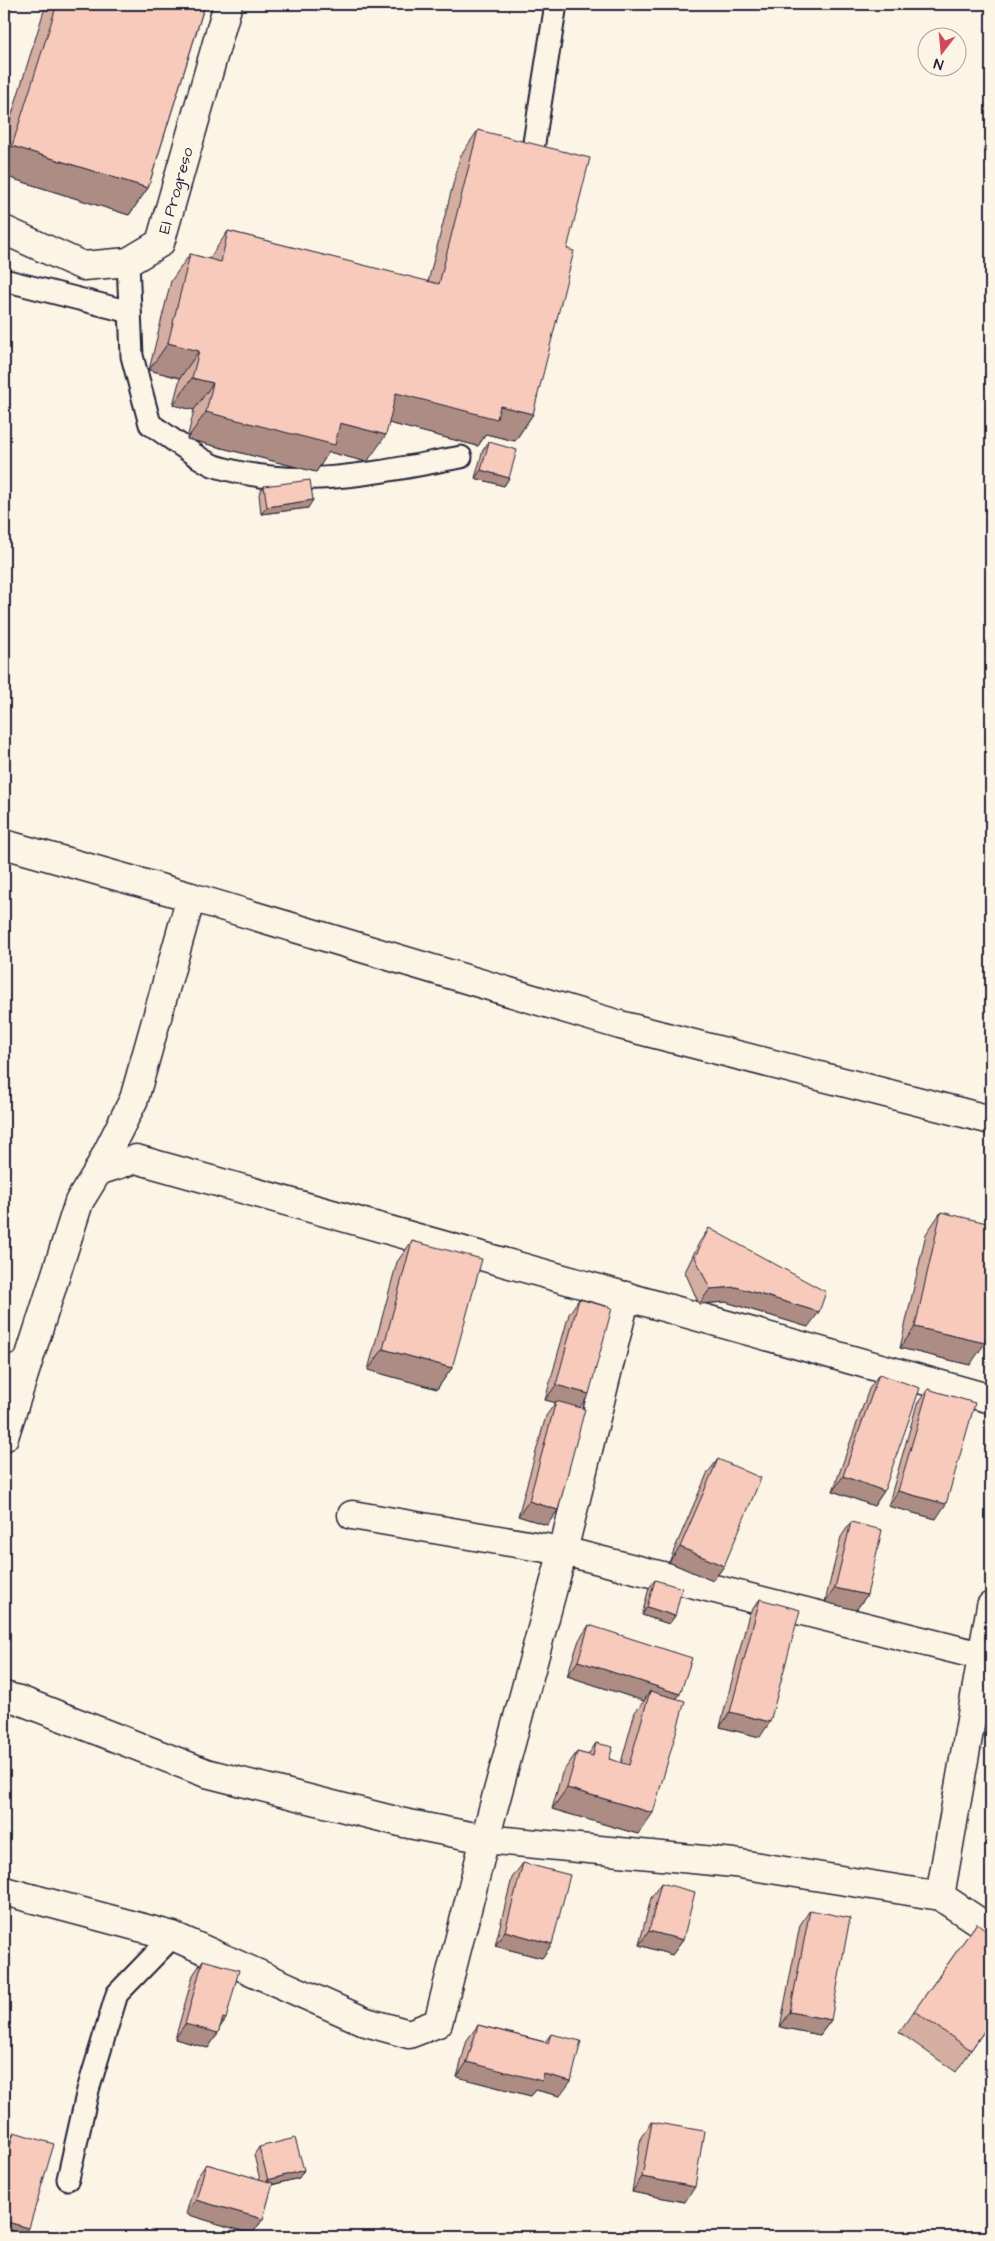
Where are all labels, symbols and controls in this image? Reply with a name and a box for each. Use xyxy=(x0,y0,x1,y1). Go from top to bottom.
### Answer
north arrow xyxy=(918,28,968,78)
text: N xyxy=(932,53,946,74)
street label: El Progreso xyxy=(153,145,199,236)

